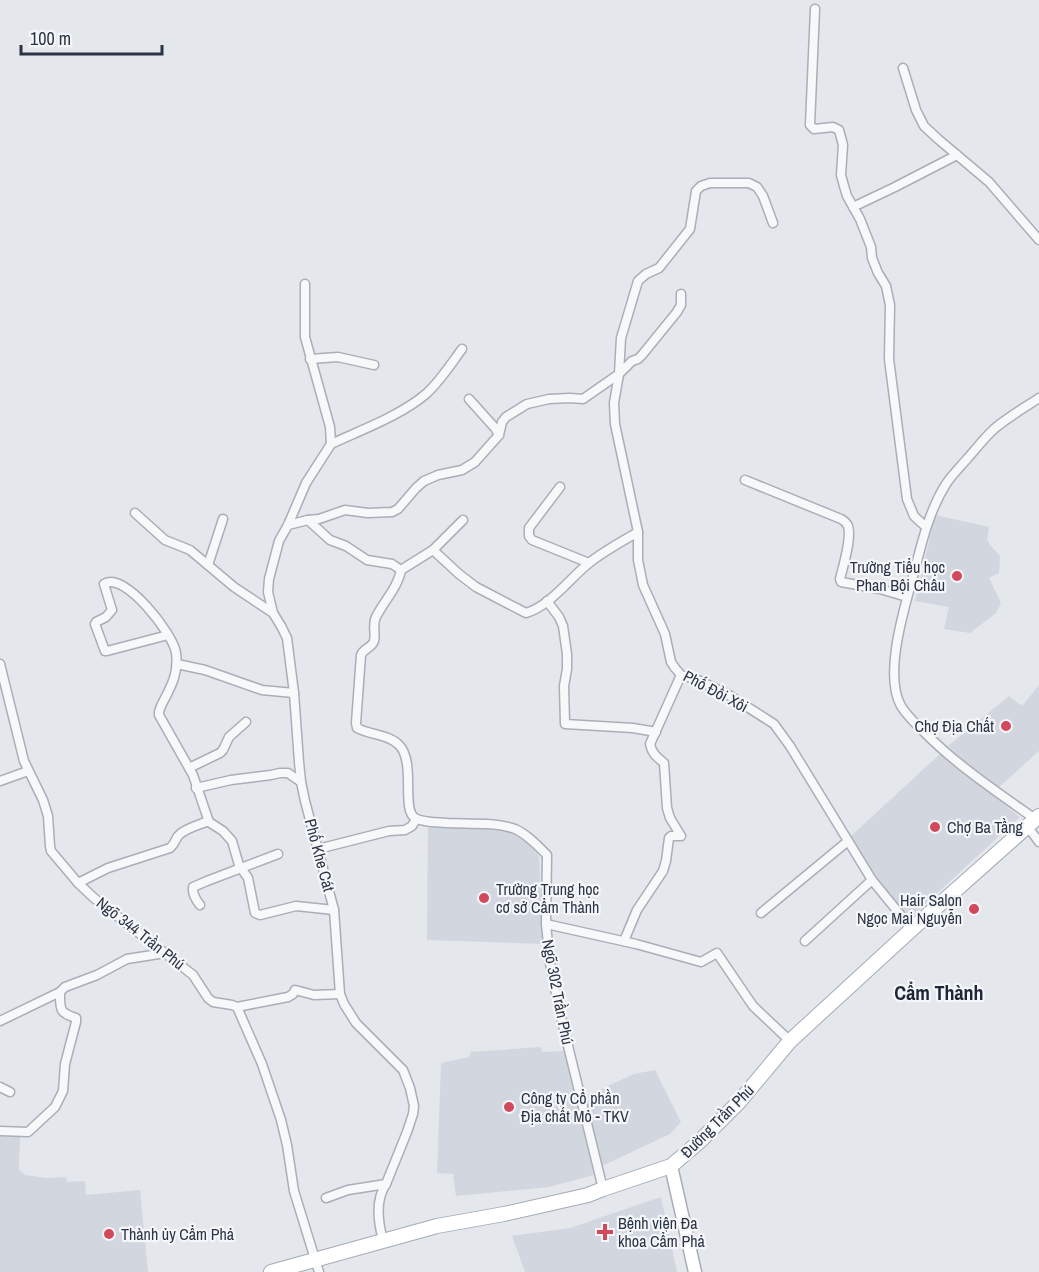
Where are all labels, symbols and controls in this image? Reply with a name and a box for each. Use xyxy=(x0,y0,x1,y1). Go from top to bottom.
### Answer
scale bar xyxy=(21,18,162,56)
text: 100 m xyxy=(30,26,71,51)
place label: Trường Tiểu học Phan Bội Châu xyxy=(850,556,945,596)
marker: Trường Tiểu học Phan Bội Châu xyxy=(950,569,964,583)
street label: Phố Đồi Xôi xyxy=(680,665,752,717)
place label: Chợ Địa Chất xyxy=(915,715,994,737)
marker: Chợ Địa Chất xyxy=(999,719,1013,733)
street label: Phố Khe Cát xyxy=(300,816,340,894)
place label: Chợ Ba Tầng xyxy=(947,816,1024,838)
marker: Chợ Ba Tầng xyxy=(928,820,942,834)
place label: Trường Trung học cơ sở Cẩm Thành xyxy=(496,878,600,918)
place label: Hair Salon Ngọc Mai Nguyễn xyxy=(857,889,962,929)
marker: Trường Trung học cơ sở Cẩm Thành xyxy=(477,891,491,905)
street label: Ngõ 344 Trần Phú xyxy=(92,892,190,974)
marker: Hair Salon Ngọc Mai Nguyễn xyxy=(967,902,981,916)
street label: Ngõ 302 Trần Phú xyxy=(537,938,579,1046)
district label: Cẩm Thành xyxy=(894,979,984,1006)
street label: Đường Trần Phú xyxy=(675,1079,759,1163)
place label: Công ty Cổ phần Địa chất Mỏ - TKV xyxy=(521,1087,629,1127)
marker: Công ty Cổ phần Địa chất Mỏ - TKV xyxy=(502,1100,516,1114)
place label: Bệnh viện Đa khoa Cẩm Phả xyxy=(618,1212,705,1252)
place label: Thành ủy Cẩm Phả xyxy=(121,1223,235,1245)
marker: Bệnh viện Đa khoa Cẩm Phả xyxy=(596,1223,614,1241)
marker: Thành ủy Cẩm Phả xyxy=(102,1227,116,1241)

